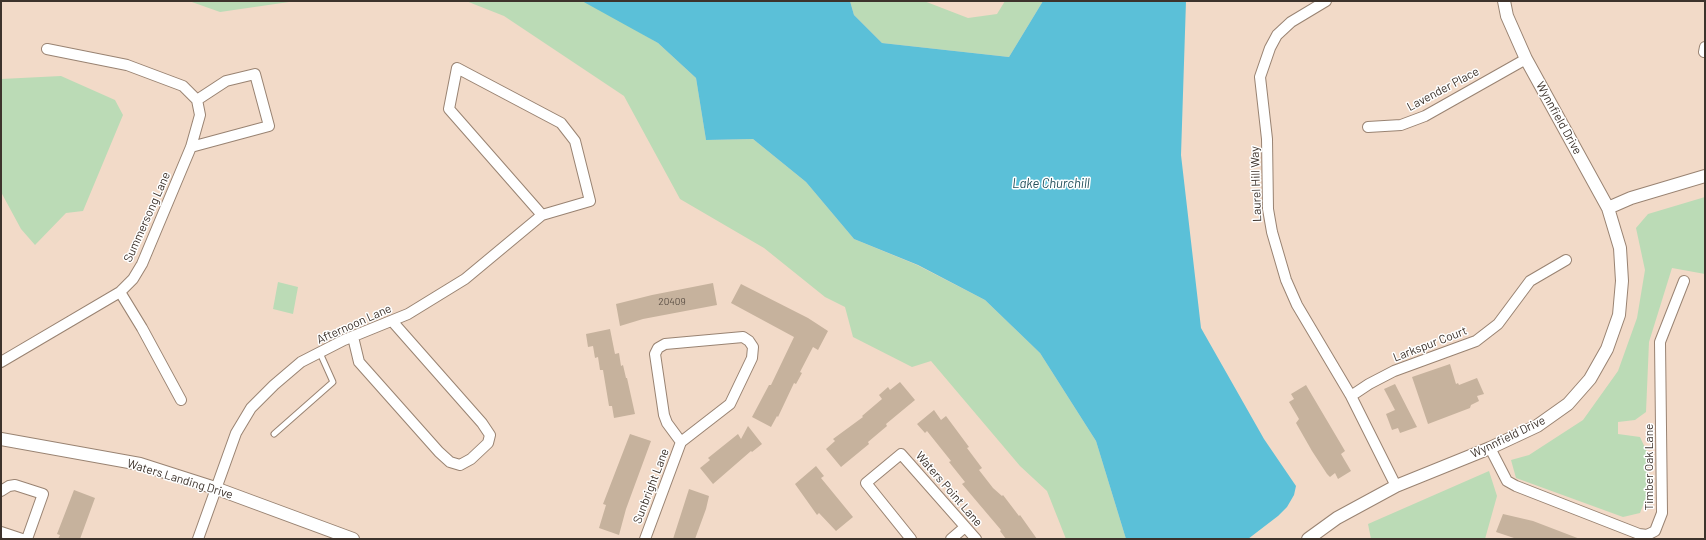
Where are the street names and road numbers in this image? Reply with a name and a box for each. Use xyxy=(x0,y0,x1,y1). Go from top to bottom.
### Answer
street label: Lavender Place xyxy=(1405,64,1481,114)
street label: Wynnfield Drive xyxy=(1533,79,1585,157)
street label: Laurel Hill Way xyxy=(1247,146,1265,222)
street label: Summersong Lane xyxy=(121,170,173,264)
street label: Afternoon Lane xyxy=(314,301,394,347)
street label: Larkspur Court xyxy=(1391,323,1469,365)
street label: Wynnfield Drive xyxy=(1468,413,1548,461)
street label: Timber Oak Lane xyxy=(1642,424,1656,510)
street label: Sunbright Lane xyxy=(630,446,672,526)
street label: Waters Point Lane xyxy=(913,449,985,529)
street label: Waters Landing Drive xyxy=(125,456,235,502)

